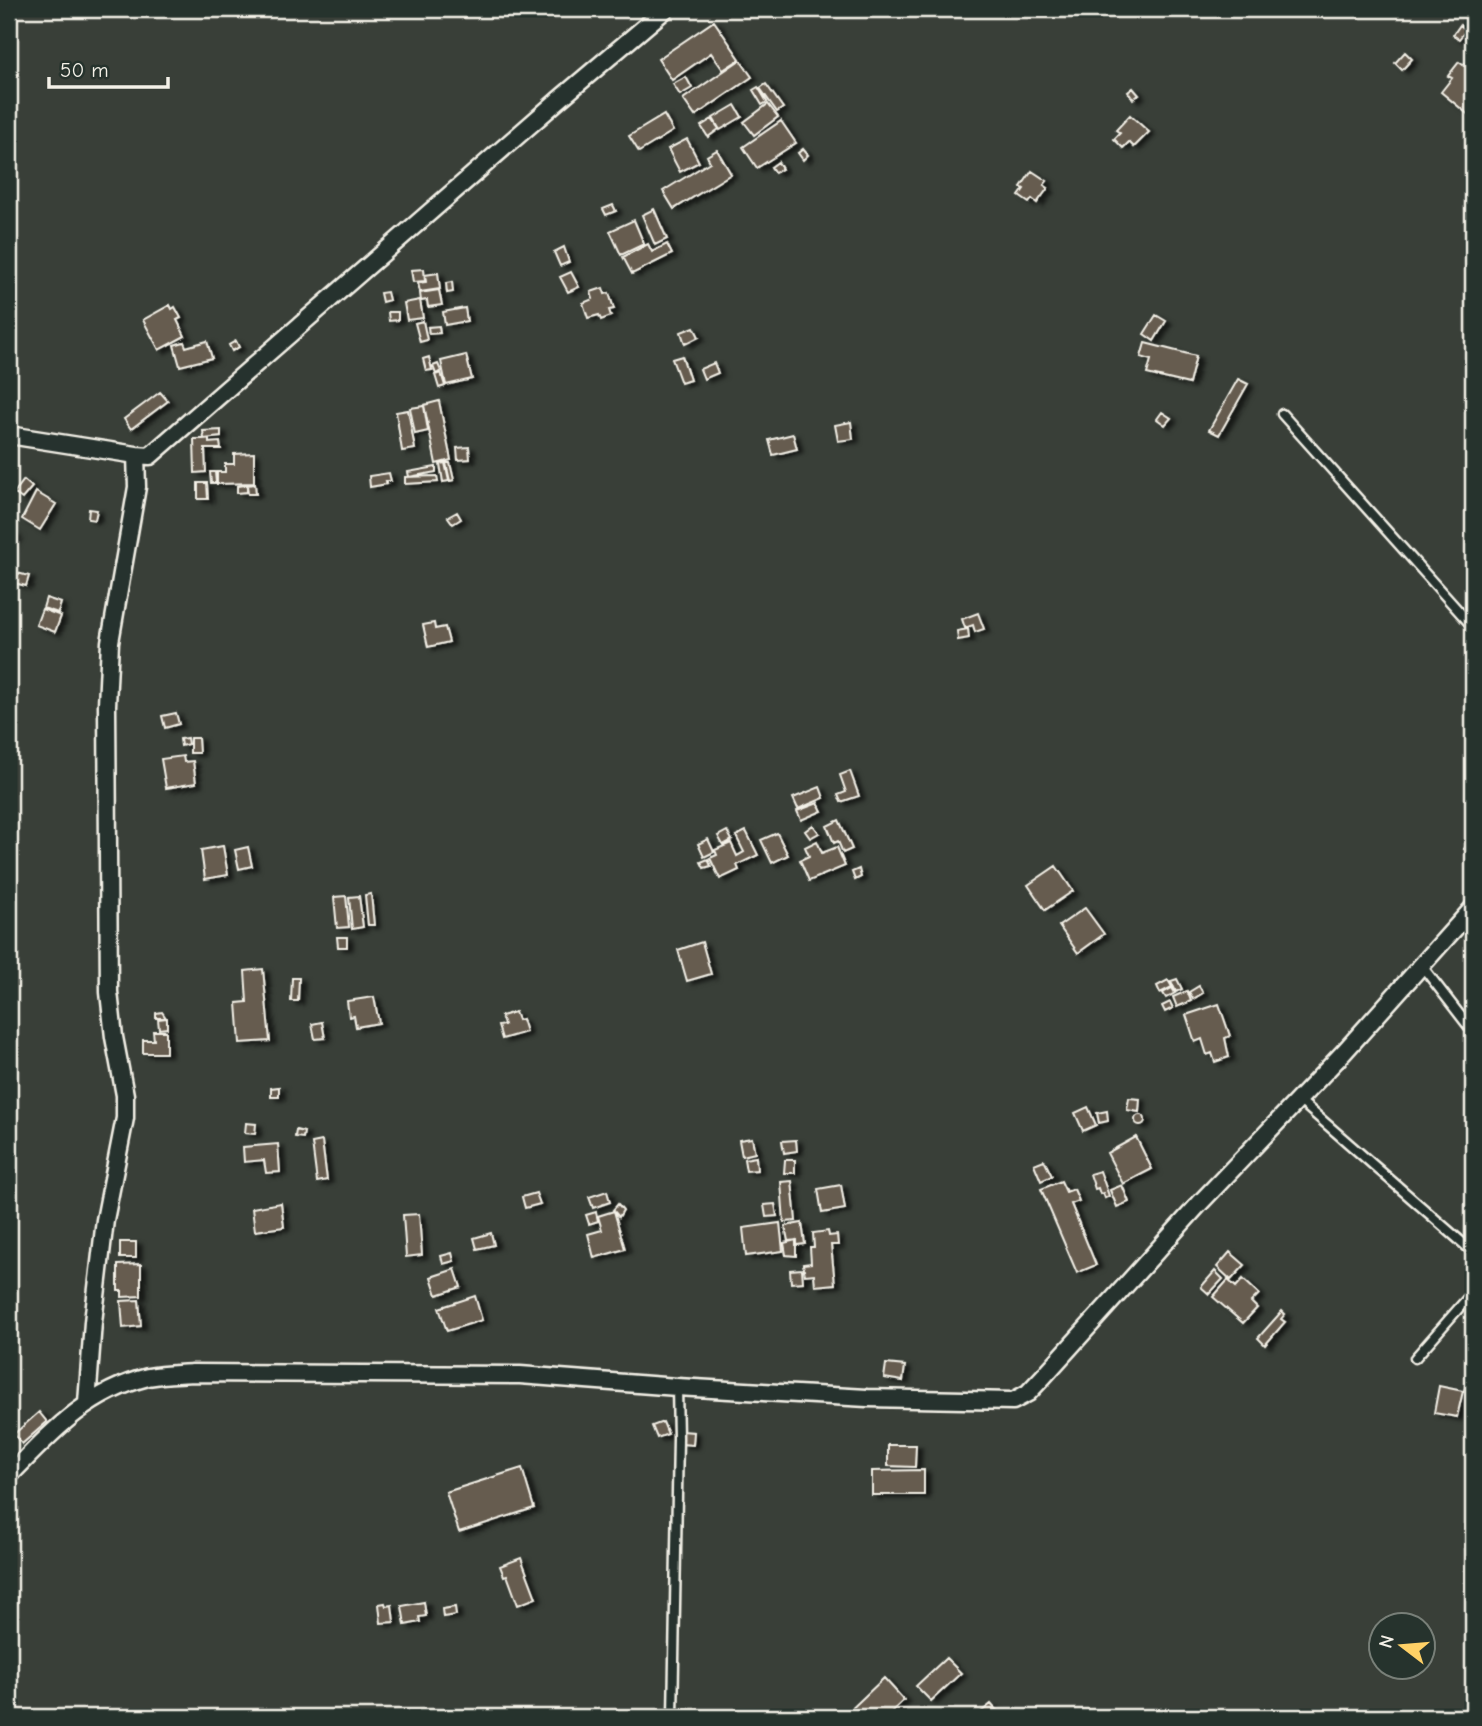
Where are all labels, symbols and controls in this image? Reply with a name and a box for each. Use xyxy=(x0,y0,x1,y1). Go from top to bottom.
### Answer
scale bar xyxy=(49,46,168,90)
text: 50 m xyxy=(60,58,109,82)
north arrow xyxy=(1366,1610,1436,1680)
text: N xyxy=(1374,1633,1399,1651)

